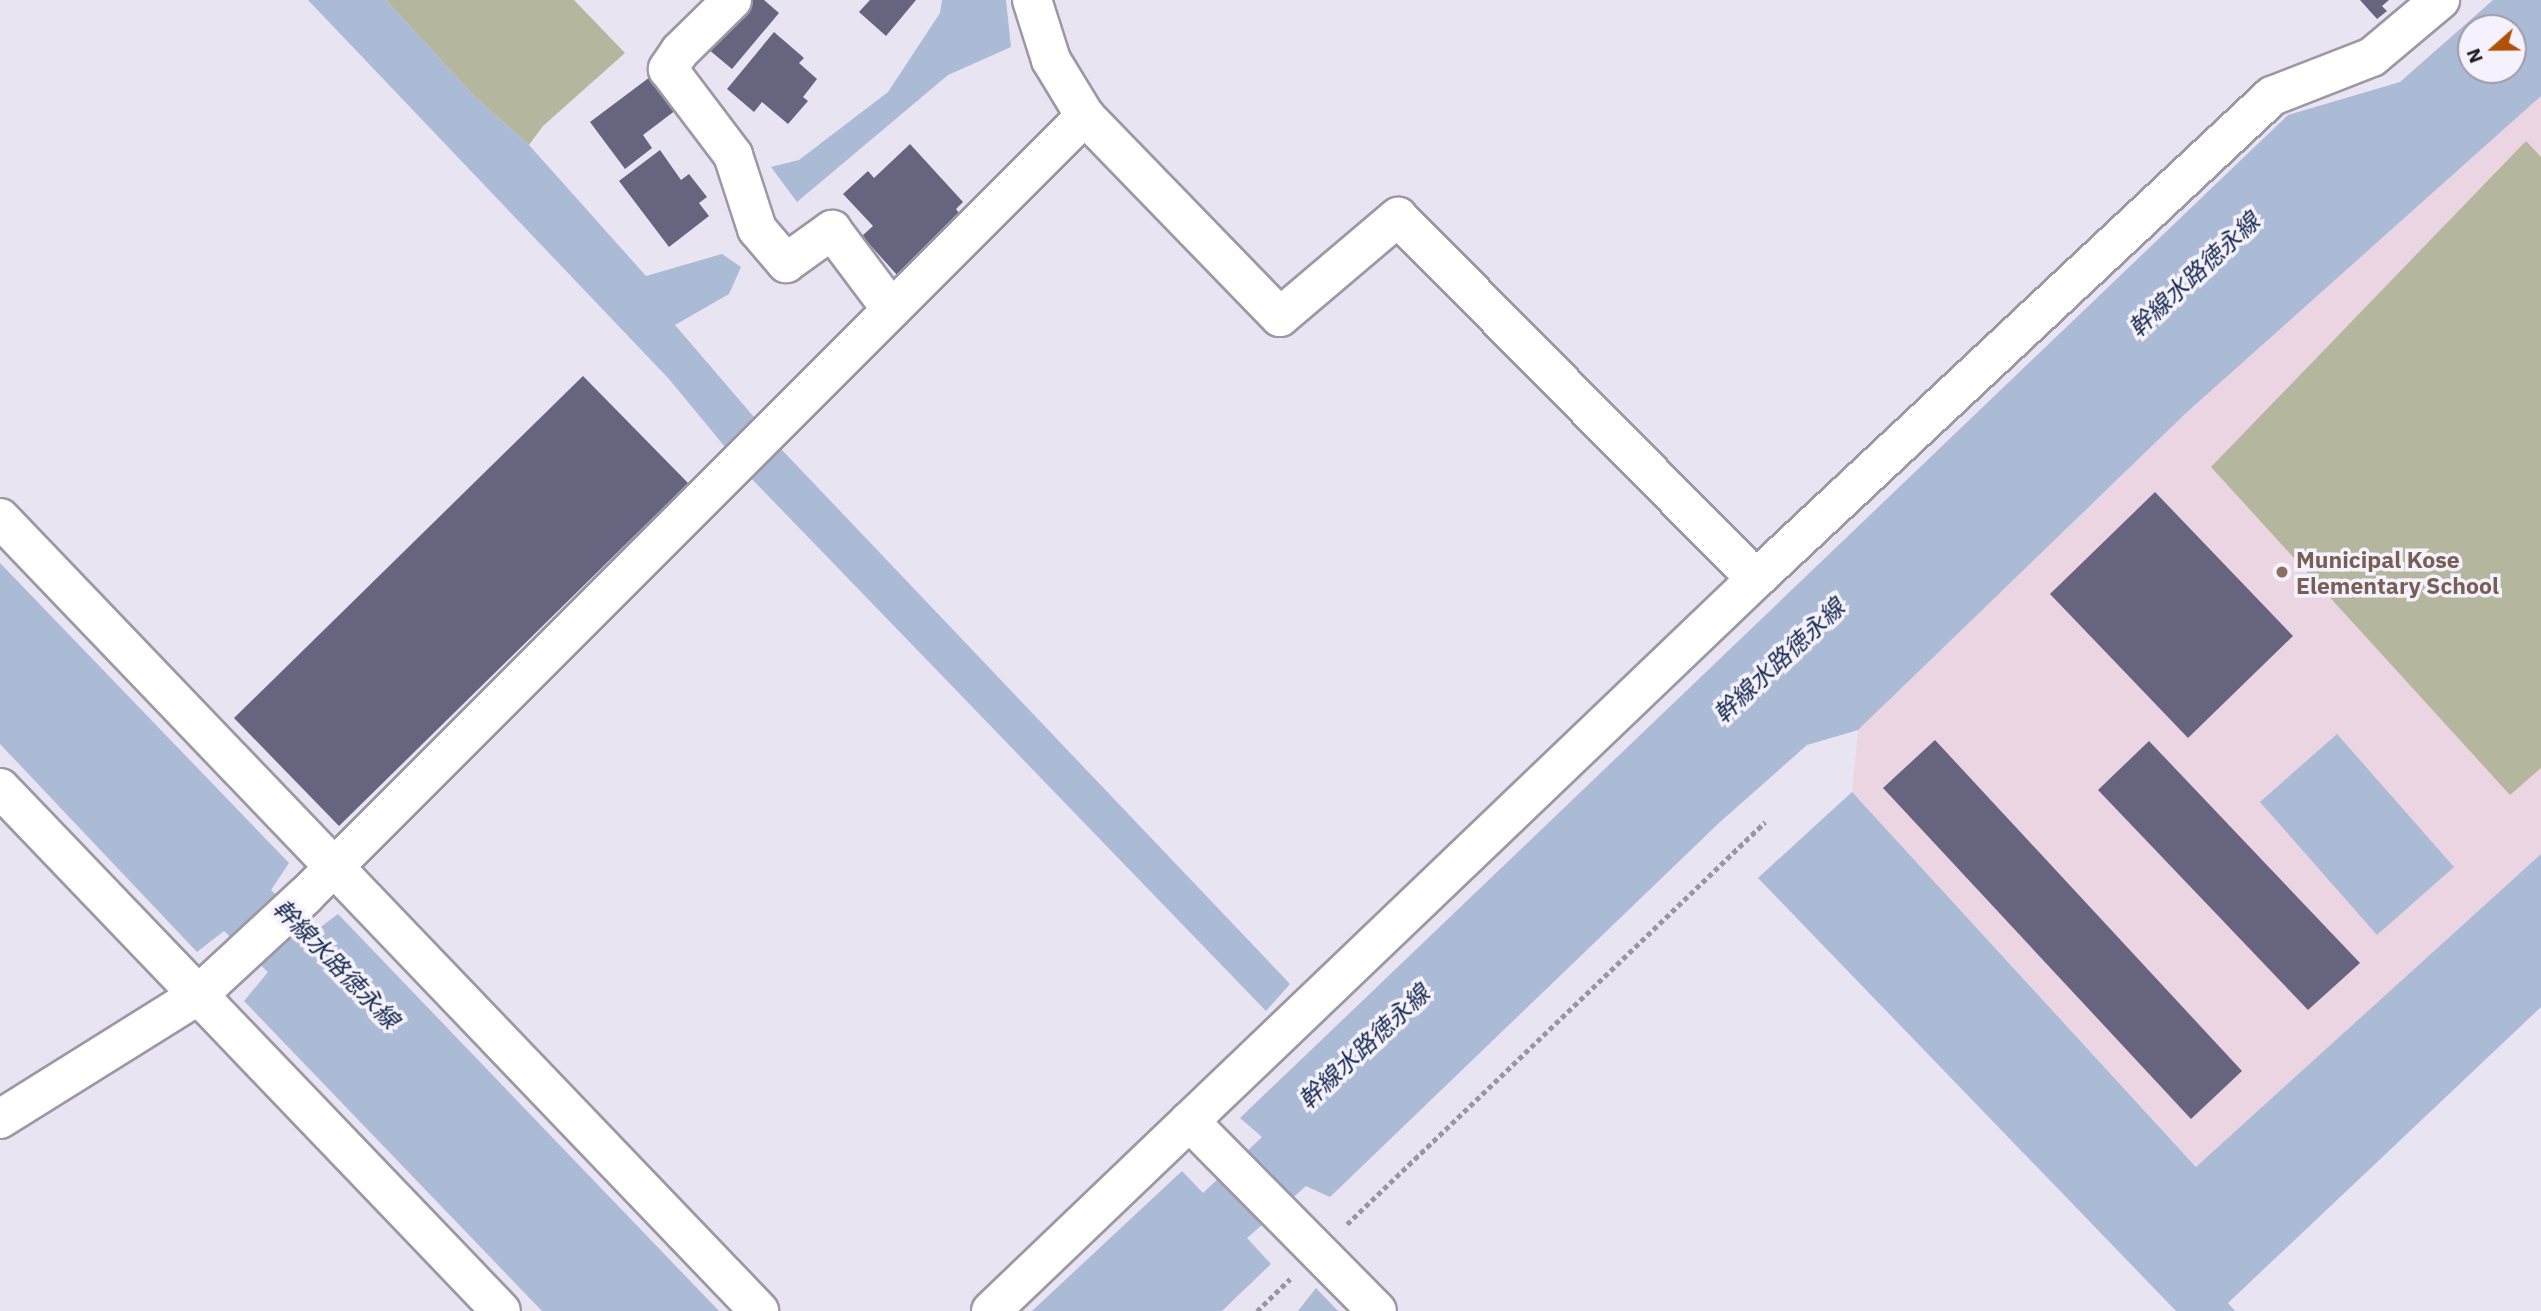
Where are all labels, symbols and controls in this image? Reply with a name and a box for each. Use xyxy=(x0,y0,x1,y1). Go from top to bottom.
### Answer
north arrow xyxy=(2457,14,2527,84)
text: N xyxy=(2461,45,2488,67)
water label: 幹線水路徳永線 xyxy=(2123,207,2265,343)
place label: Municipal Kose Elementary School xyxy=(2296,545,2499,599)
marker: Municipal Kose Elementary School xyxy=(2274,564,2290,580)
water label: 幹線水路徳永線 xyxy=(1708,593,1850,729)
water label: 幹線水路徳永線 xyxy=(267,894,405,1034)
water label: 幹線水路徳永線 xyxy=(1293,979,1435,1115)

